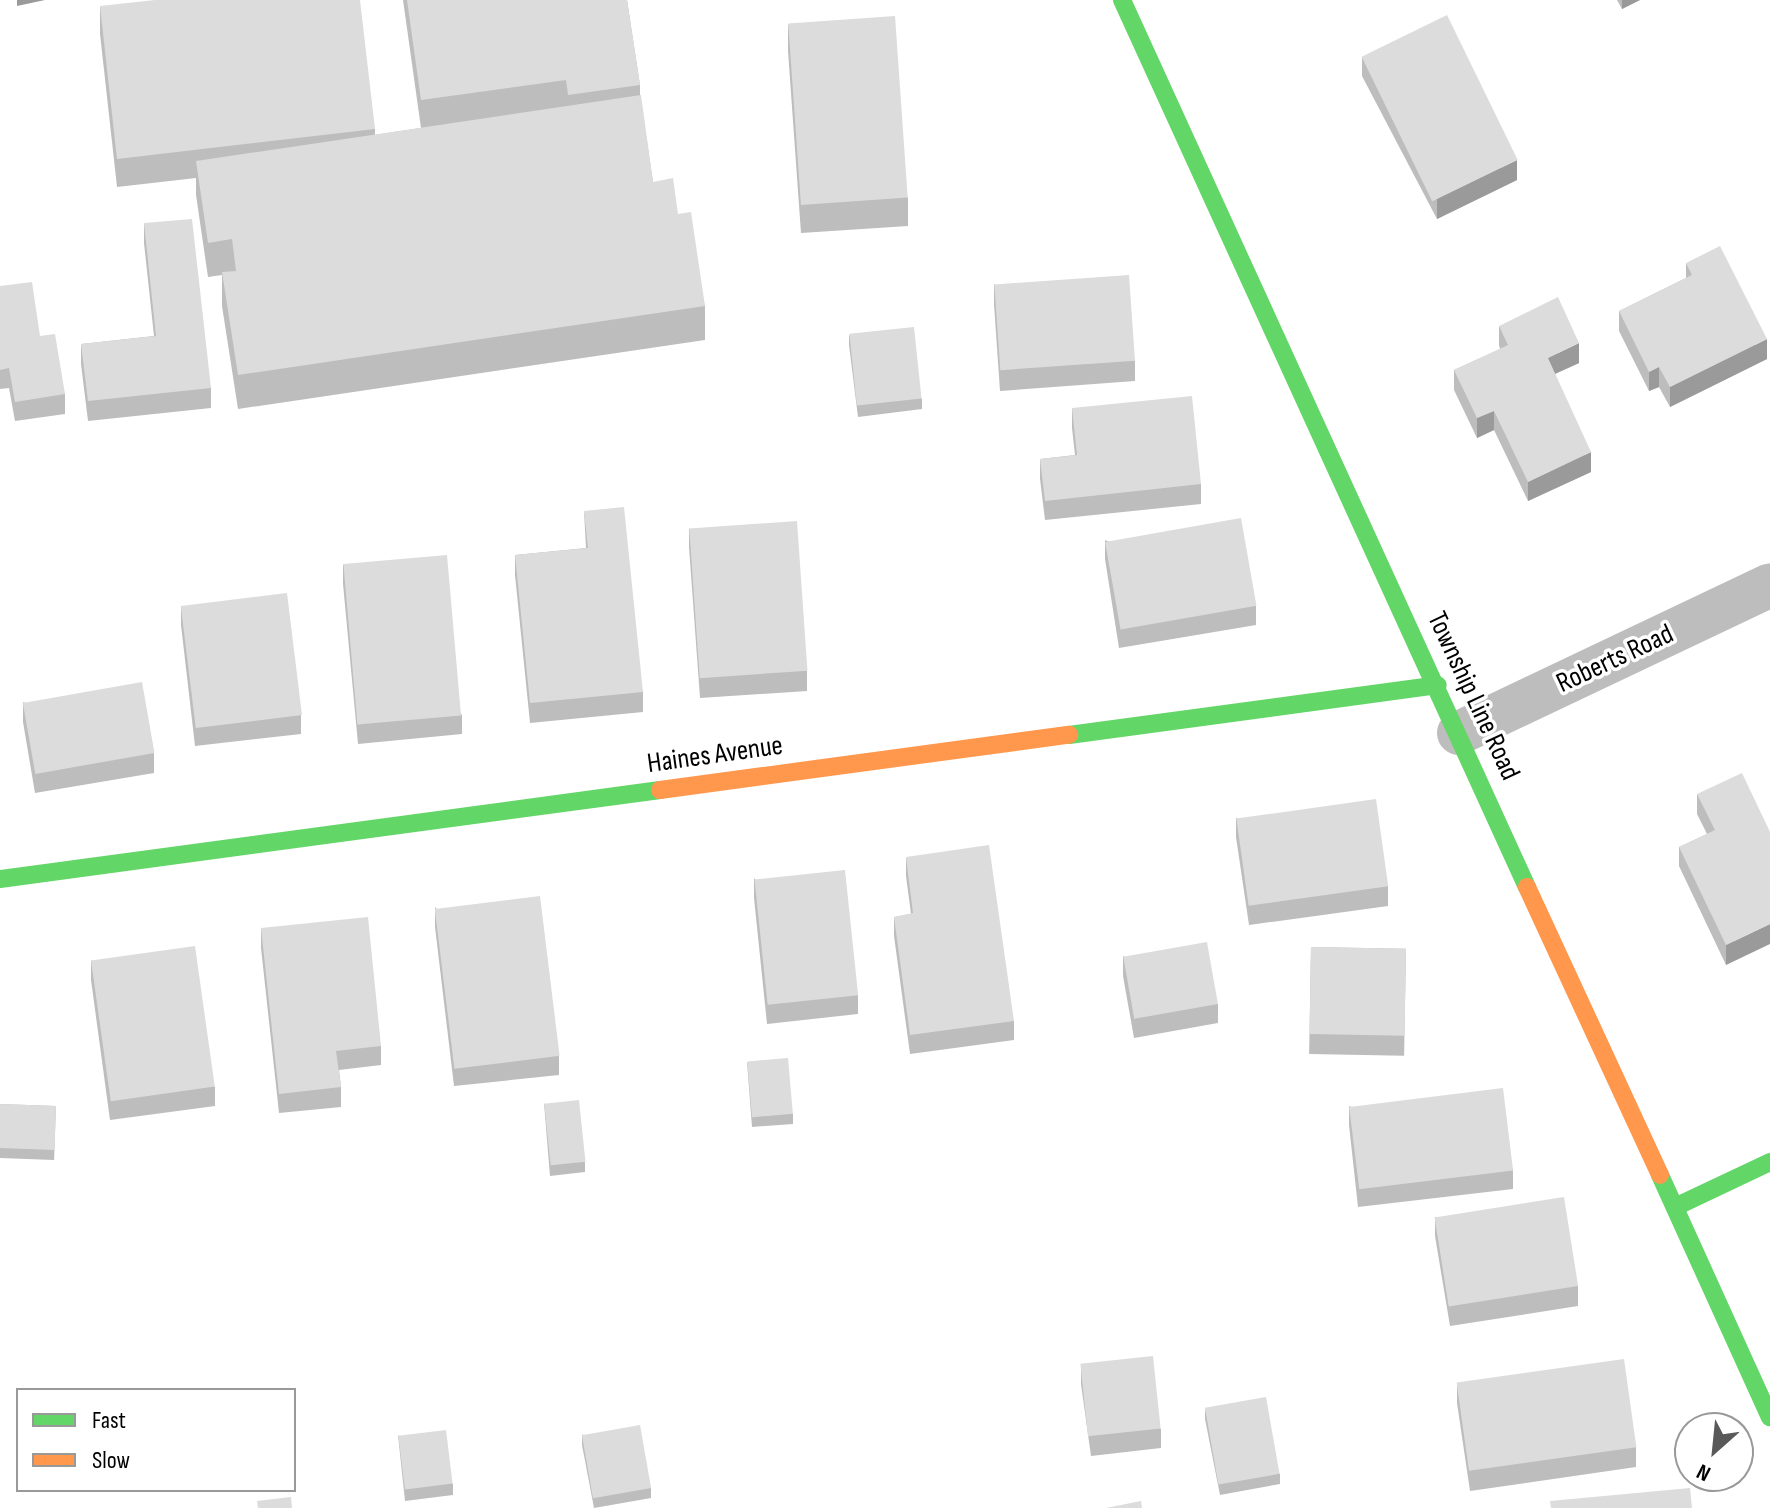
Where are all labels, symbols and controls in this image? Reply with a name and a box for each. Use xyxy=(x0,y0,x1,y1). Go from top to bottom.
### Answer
street label: Township Line Road xyxy=(1419,606,1527,786)
street label: Roberts Road xyxy=(1551,617,1679,701)
street label: Haines Avenue xyxy=(645,729,785,781)
legend xyxy=(16,1388,296,1492)
text: Fast xyxy=(92,1406,126,1435)
north arrow xyxy=(1674,1412,1754,1492)
text: Slow xyxy=(92,1446,130,1475)
text: N xyxy=(1692,1457,1715,1487)

